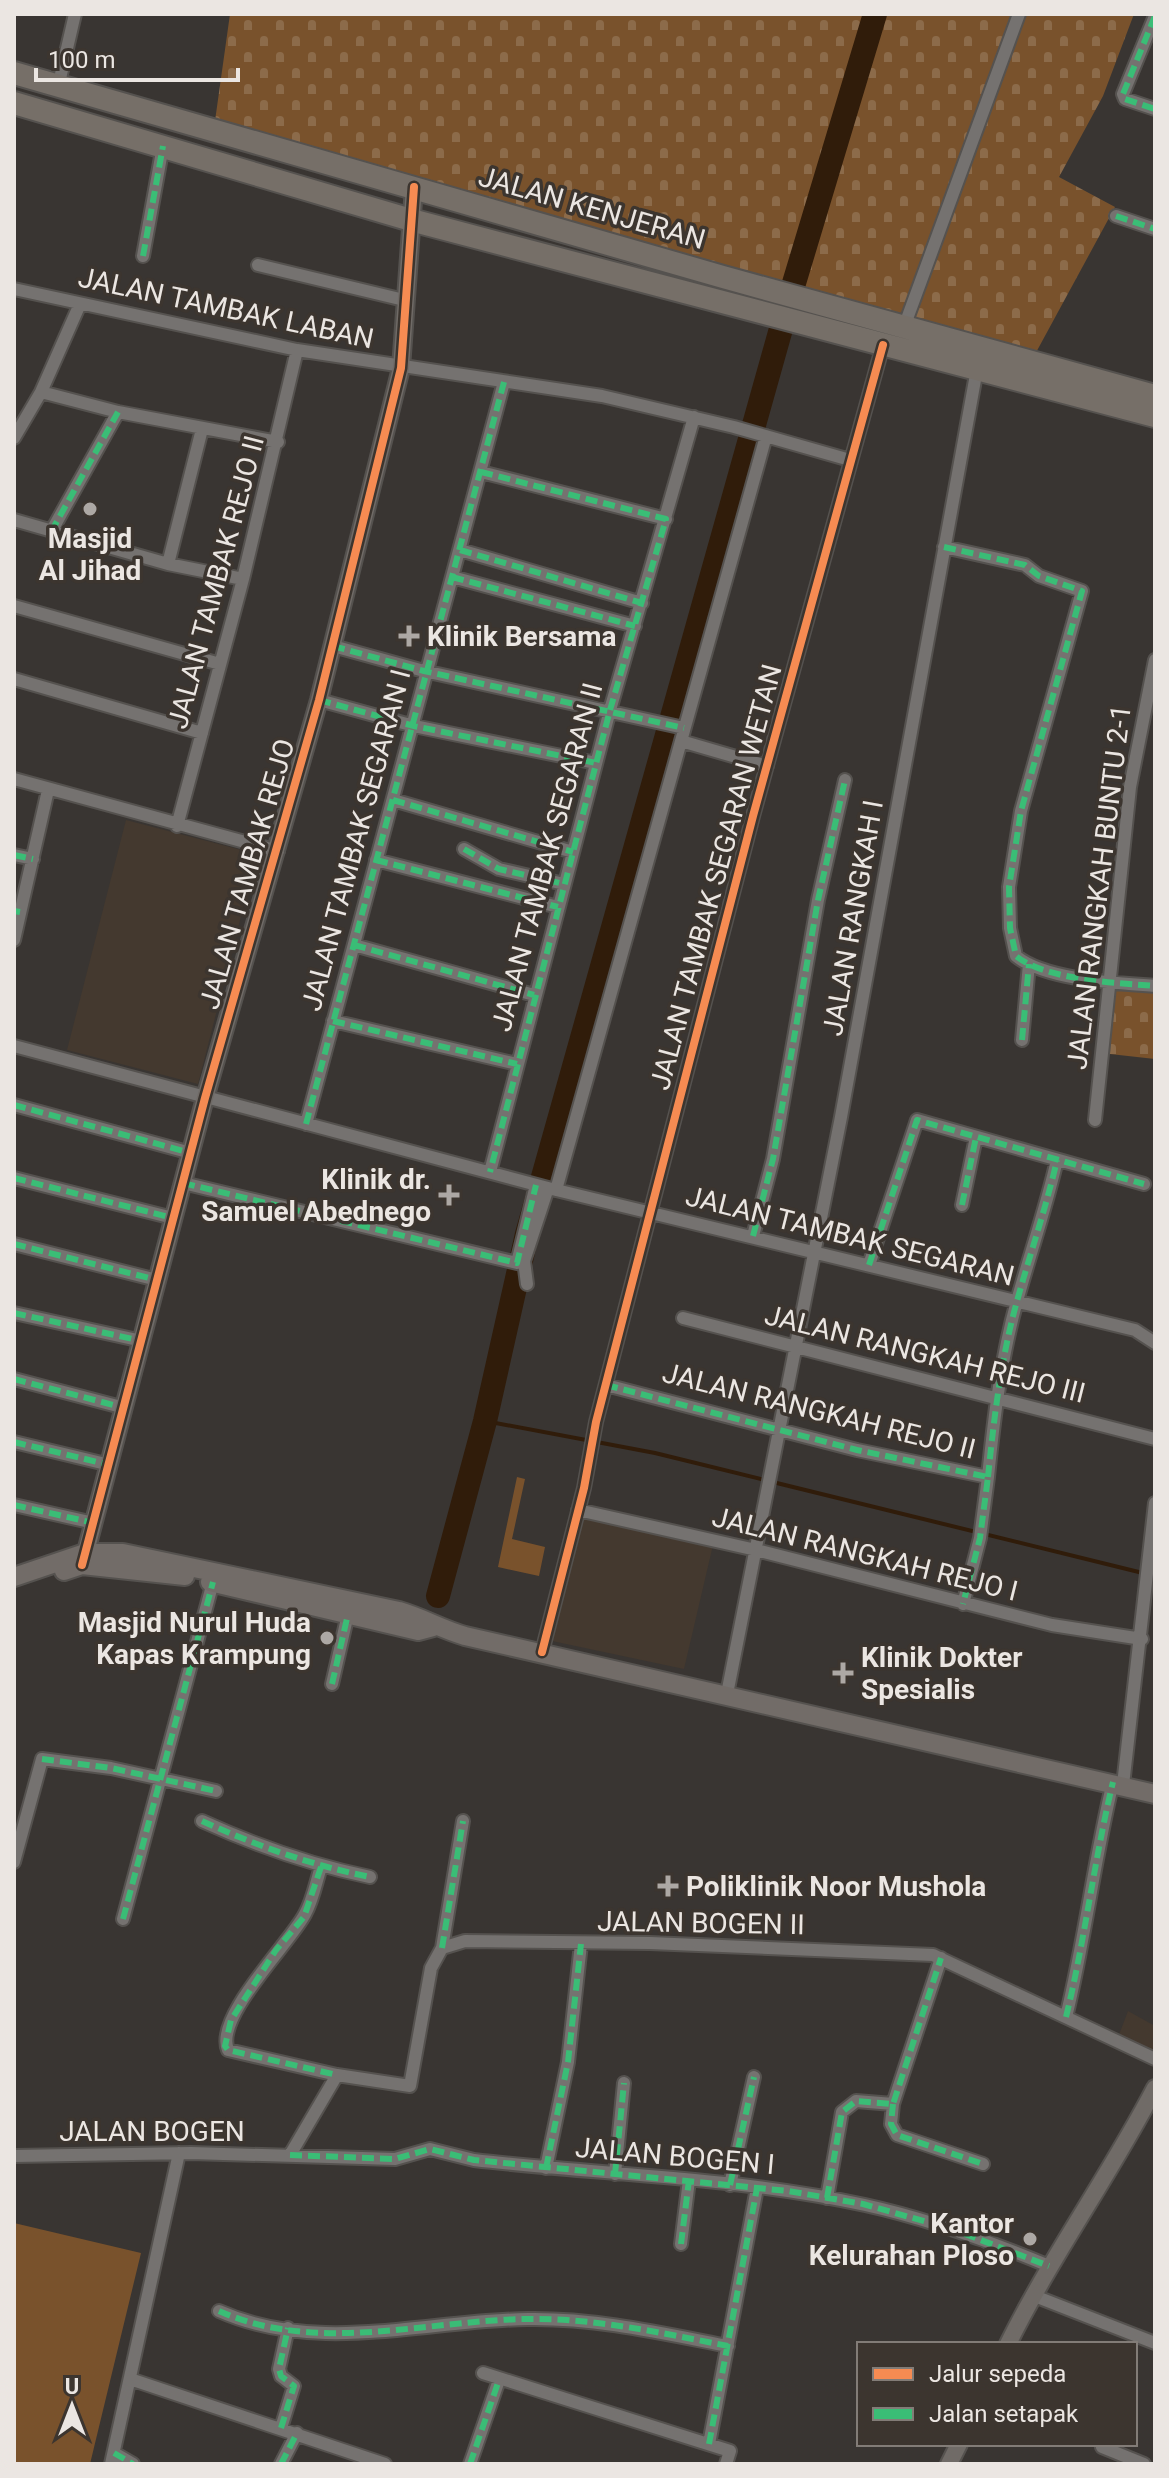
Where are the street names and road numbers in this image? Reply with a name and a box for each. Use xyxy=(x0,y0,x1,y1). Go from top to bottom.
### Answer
street label: JALAN KENJERAN xyxy=(475,160,709,256)
street label: JALAN TAMBAK LABAN xyxy=(75,261,377,355)
street label: JALAN TAMBAK REJO II xyxy=(161,432,271,732)
street label: JALAN TAMBAK SEGARAN WETAN xyxy=(643,661,789,1093)
street label: JALAN TAMBAK SEGARAN I xyxy=(295,666,417,1014)
street label: JALAN TAMBAK SEGARAN II xyxy=(485,679,609,1035)
street label: JALAN RANGKAH BUNTU 2-1 xyxy=(1060,703,1138,1071)
street label: JALAN TAMBAK REJO xyxy=(193,735,301,1013)
street label: JALAN RANGKAH I xyxy=(816,798,890,1038)
street label: JALAN TAMBAK SEGARAN xyxy=(682,1179,1018,1293)
street label: JALAN RANGKAH REJO III xyxy=(761,1298,1089,1410)
street label: JALAN RANGKAH REJO II xyxy=(659,1356,979,1466)
street label: JALAN RANGKAH REJO I xyxy=(709,1500,1021,1608)
street label: JALAN BOGEN II xyxy=(597,1905,805,1941)
street label: JALAN BOGEN xyxy=(59,2115,245,2148)
street label: JALAN BOGEN I xyxy=(574,2131,776,2181)

